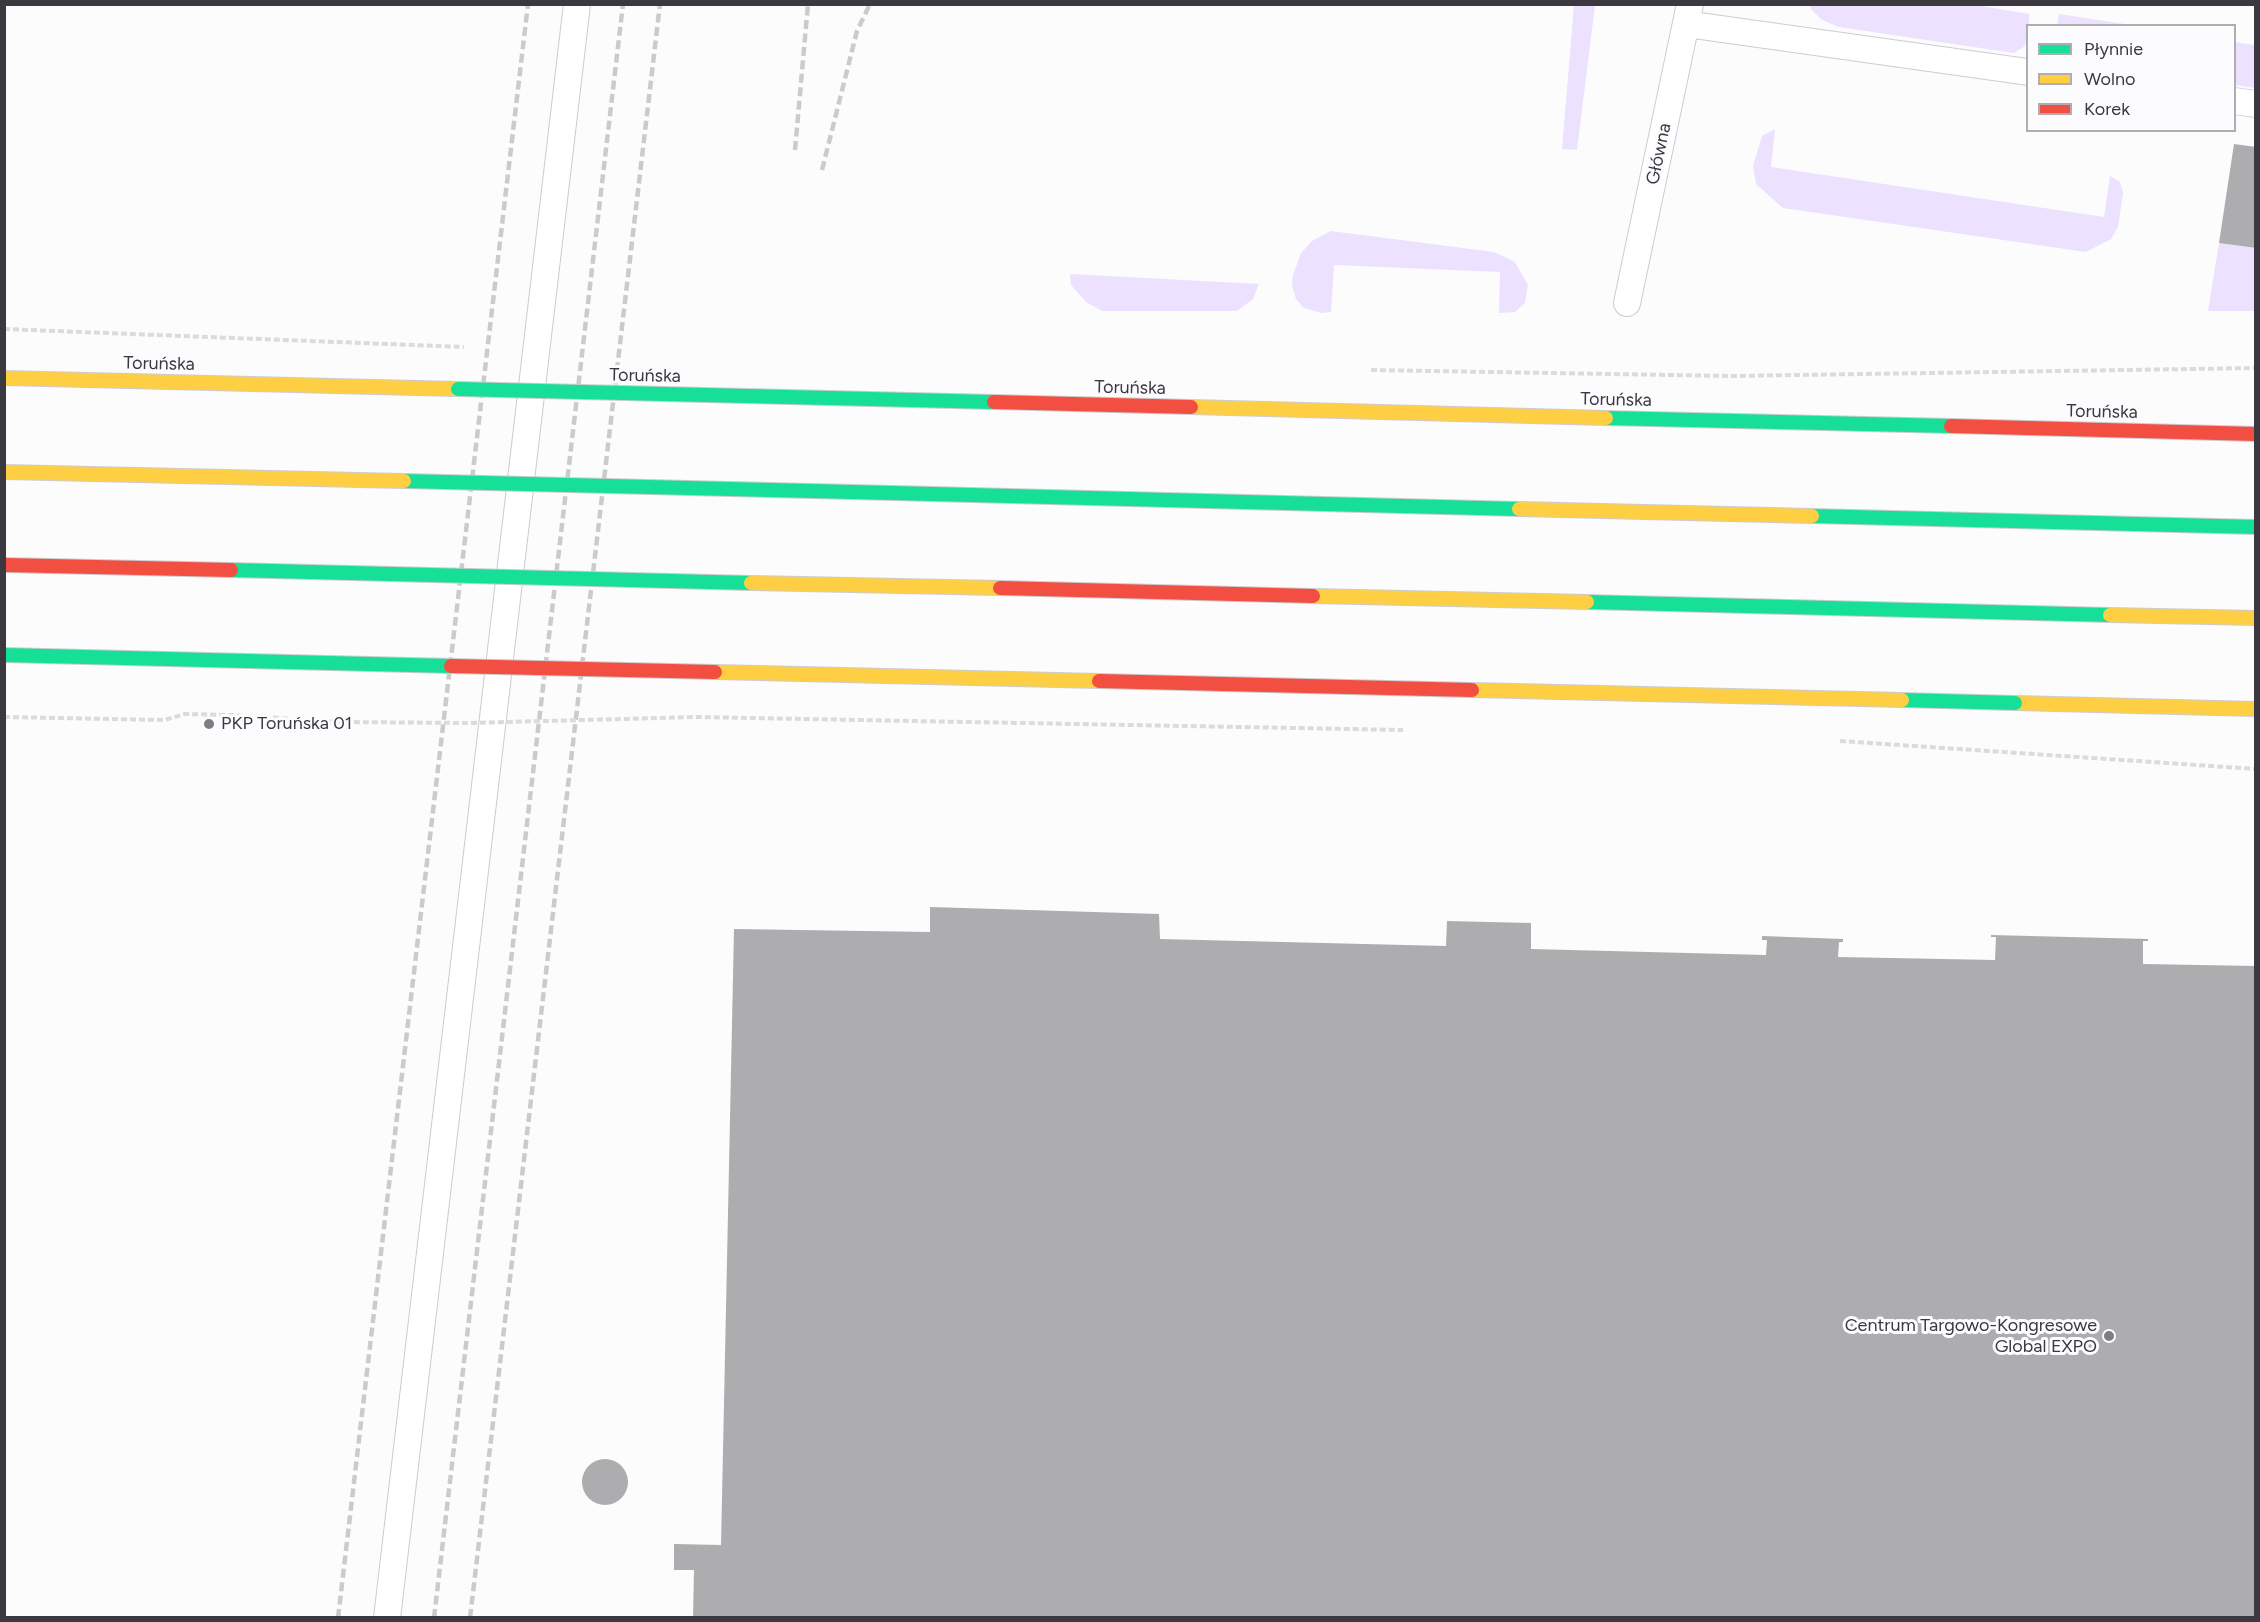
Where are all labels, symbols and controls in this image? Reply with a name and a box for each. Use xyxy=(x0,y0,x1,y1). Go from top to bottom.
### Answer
legend xyxy=(2026,24,2236,132)
text: Płynnie xyxy=(2084,38,2143,60)
text: Wolno xyxy=(2084,68,2135,90)
text: Korek xyxy=(2084,98,2130,120)
street label: Główna xyxy=(1642,121,1676,187)
street label: Toruńska xyxy=(123,353,195,375)
street label: Toruńska xyxy=(609,365,681,387)
street label: Toruńska xyxy=(1094,377,1166,399)
street label: Toruńska xyxy=(1580,389,1652,411)
street label: Toruńska xyxy=(2066,401,2138,423)
place label: PKP Toruńska 01 xyxy=(221,713,352,735)
marker: PKP Toruńska 01 xyxy=(202,717,216,731)
place label: Centrum Targowo-Kongresowe Global EXPO xyxy=(1845,1315,2097,1358)
marker: Centrum Targowo-Kongresowe Global EXPO xyxy=(2102,1329,2116,1343)

